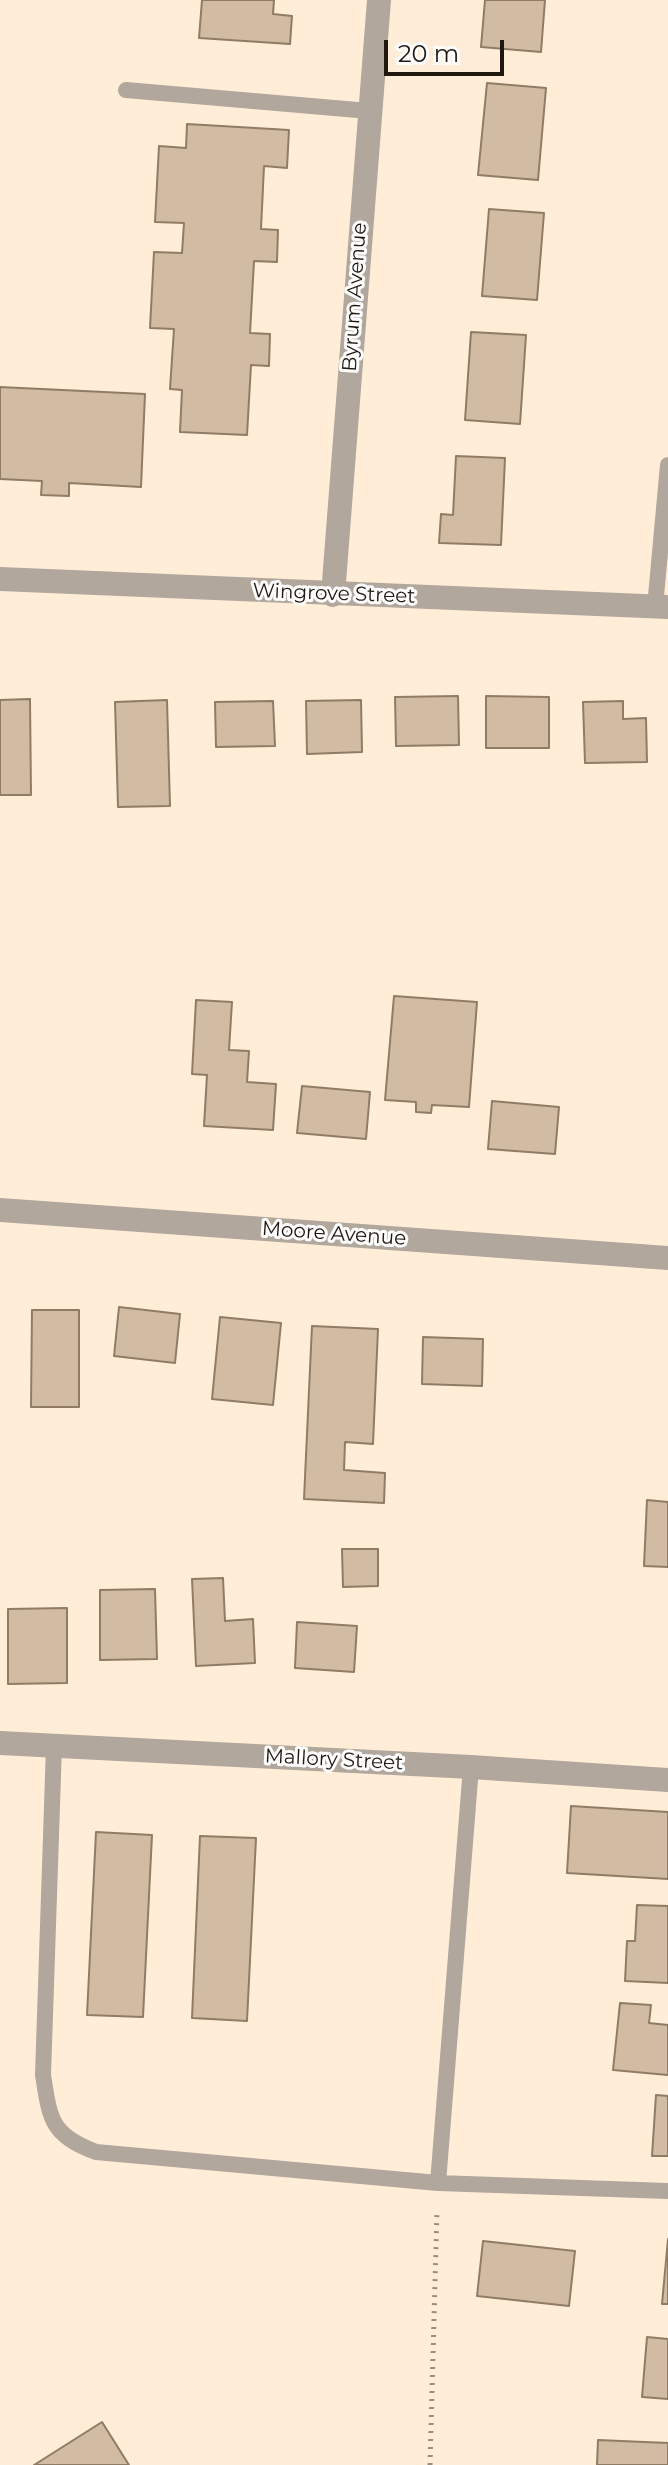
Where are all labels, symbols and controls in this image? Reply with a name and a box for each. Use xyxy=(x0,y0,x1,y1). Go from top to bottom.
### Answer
scale bar xyxy=(388,24,508,74)
text: 20 m xyxy=(398,39,459,68)
street label: Byrum Avenue xyxy=(338,222,372,372)
street label: Wingrove Street xyxy=(252,579,416,609)
street label: Moore Avenue xyxy=(261,1217,407,1251)
street label: Mallory Street xyxy=(264,1744,404,1776)

